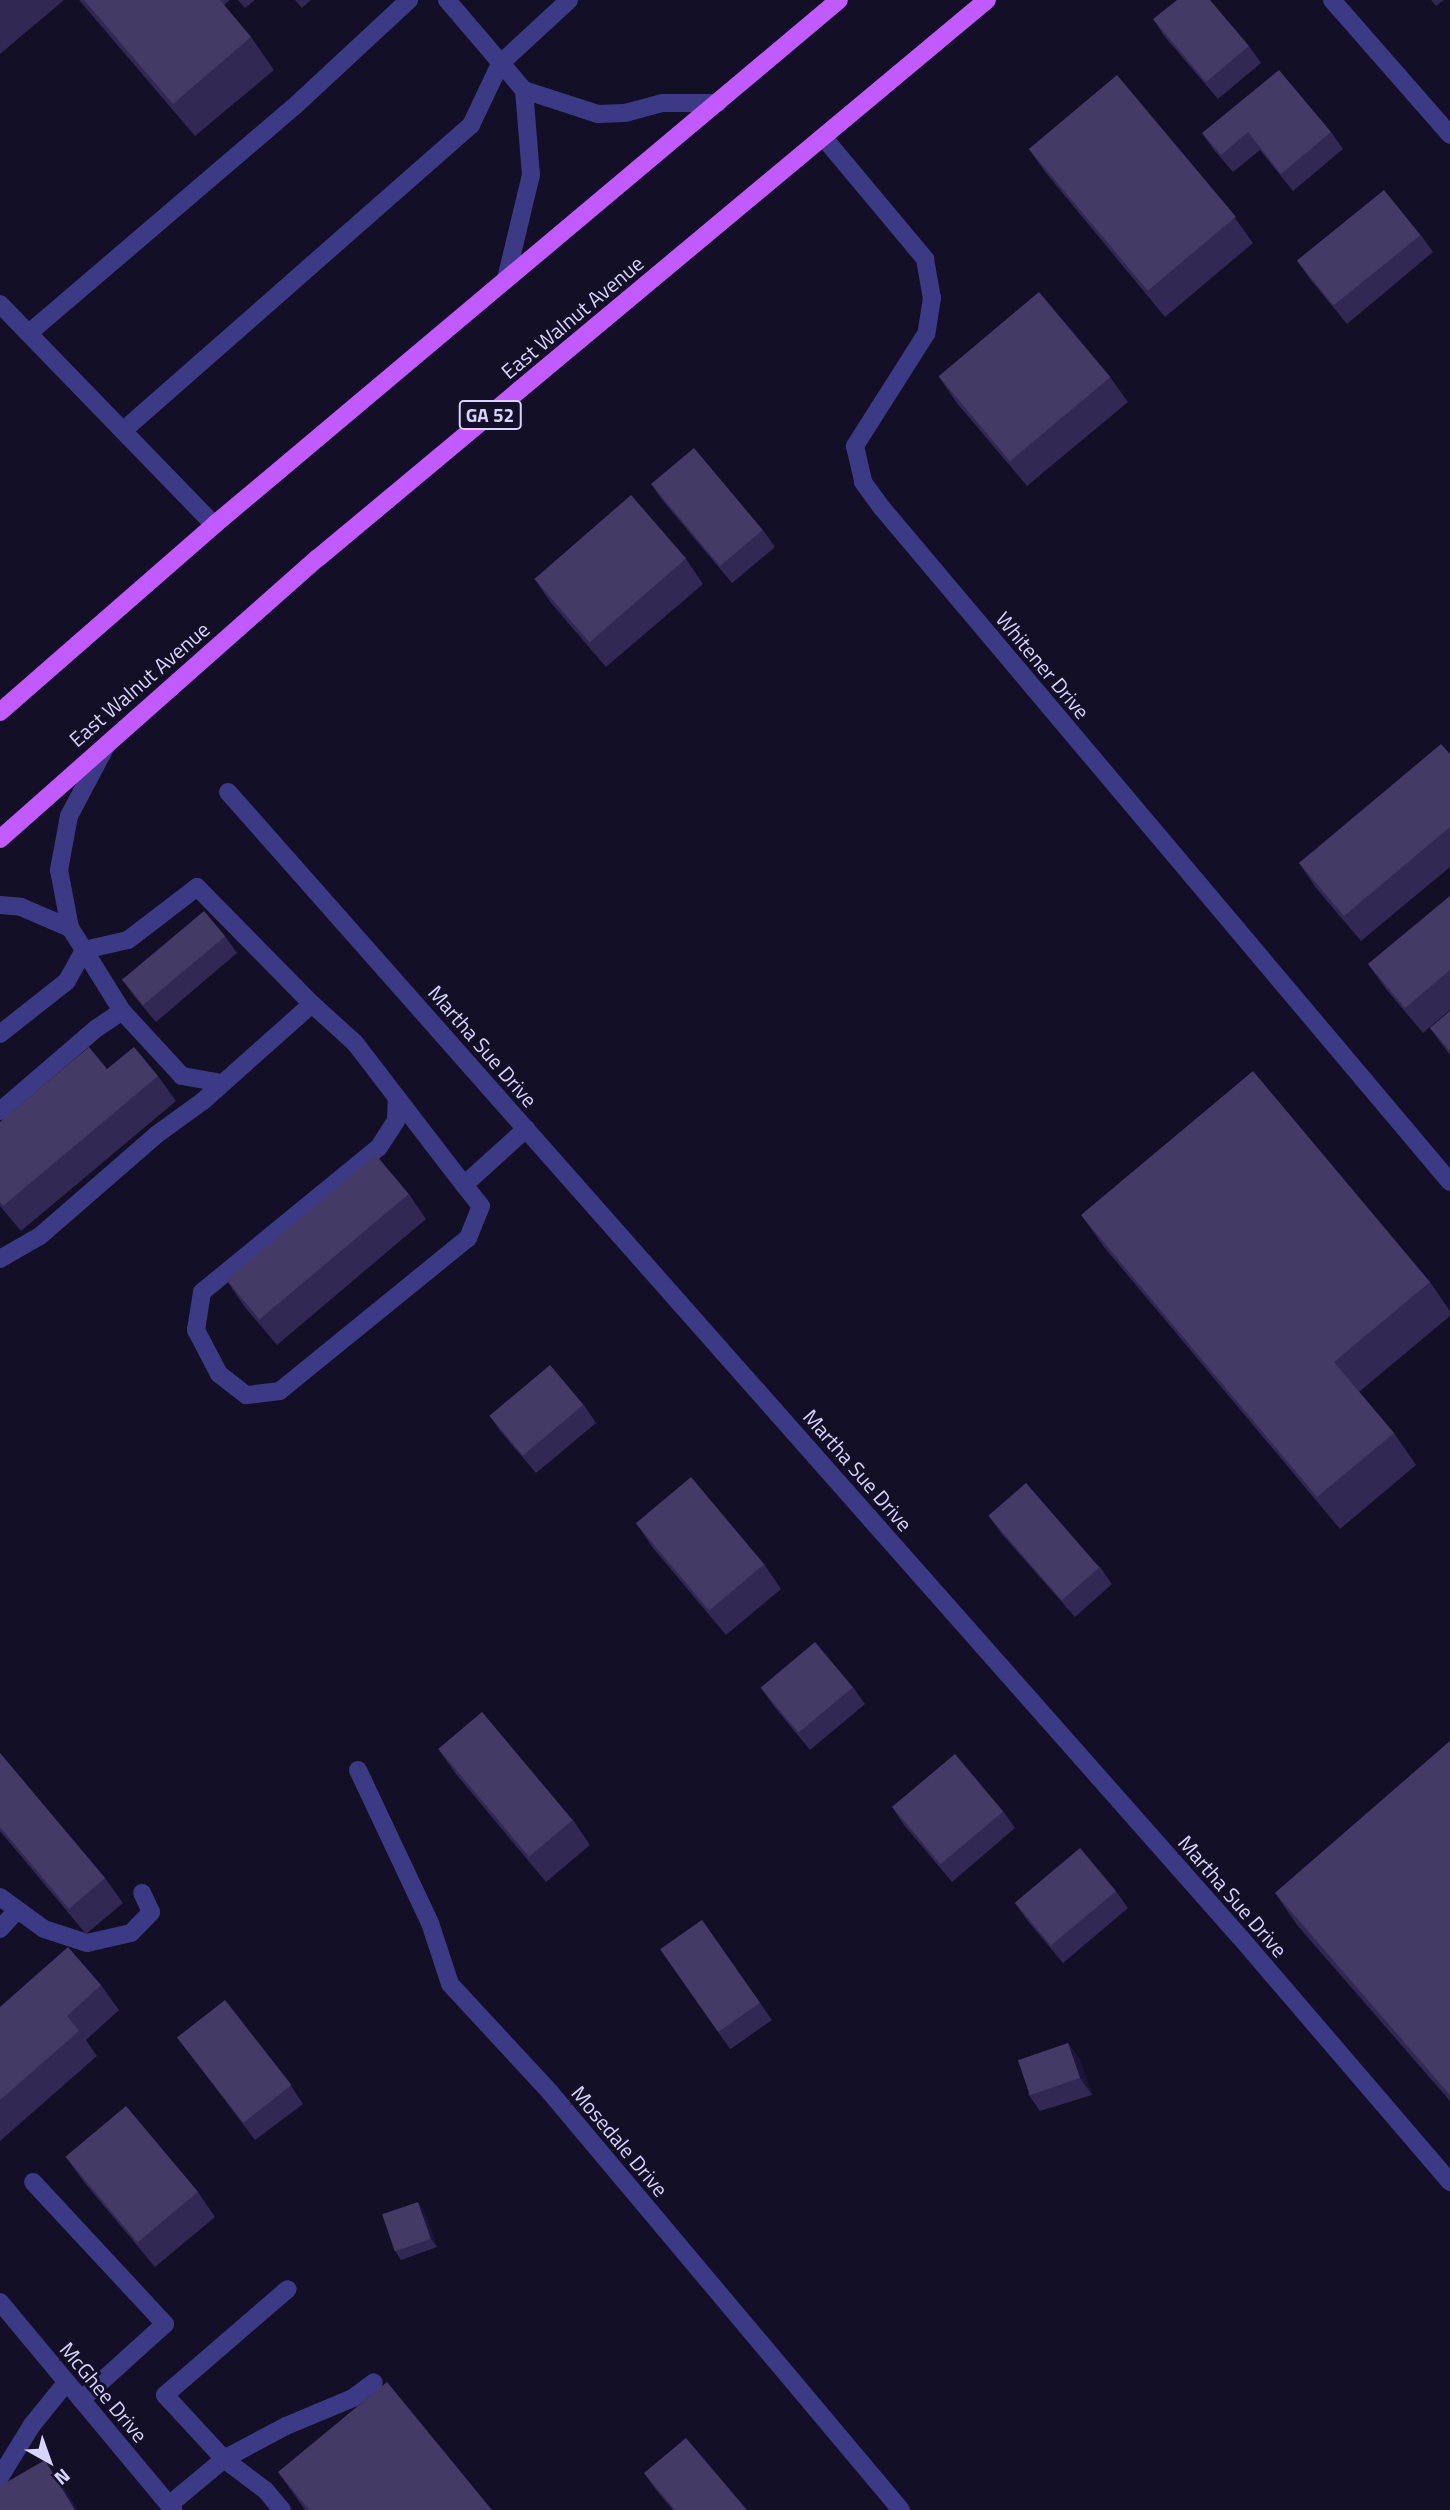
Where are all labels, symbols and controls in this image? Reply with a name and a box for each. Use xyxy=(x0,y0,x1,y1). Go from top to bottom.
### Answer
street label: East Walnut Avenue xyxy=(496,250,648,384)
road number: GA 52 xyxy=(458,400,522,430)
street label: Whitener Drive xyxy=(991,606,1095,724)
street label: East Walnut Avenue xyxy=(64,616,214,752)
street label: Martha Sue Drive xyxy=(423,980,543,1112)
street label: Martha Sue Drive xyxy=(798,1404,918,1536)
street label: Martha Sue Drive xyxy=(1173,1830,1293,1962)
street label: Mosedale Drive xyxy=(566,2081,674,2201)
street label: McGhee Drive xyxy=(55,2337,153,2447)
north arrow xyxy=(14,2426,84,2496)
text: N xyxy=(48,2462,77,2493)

